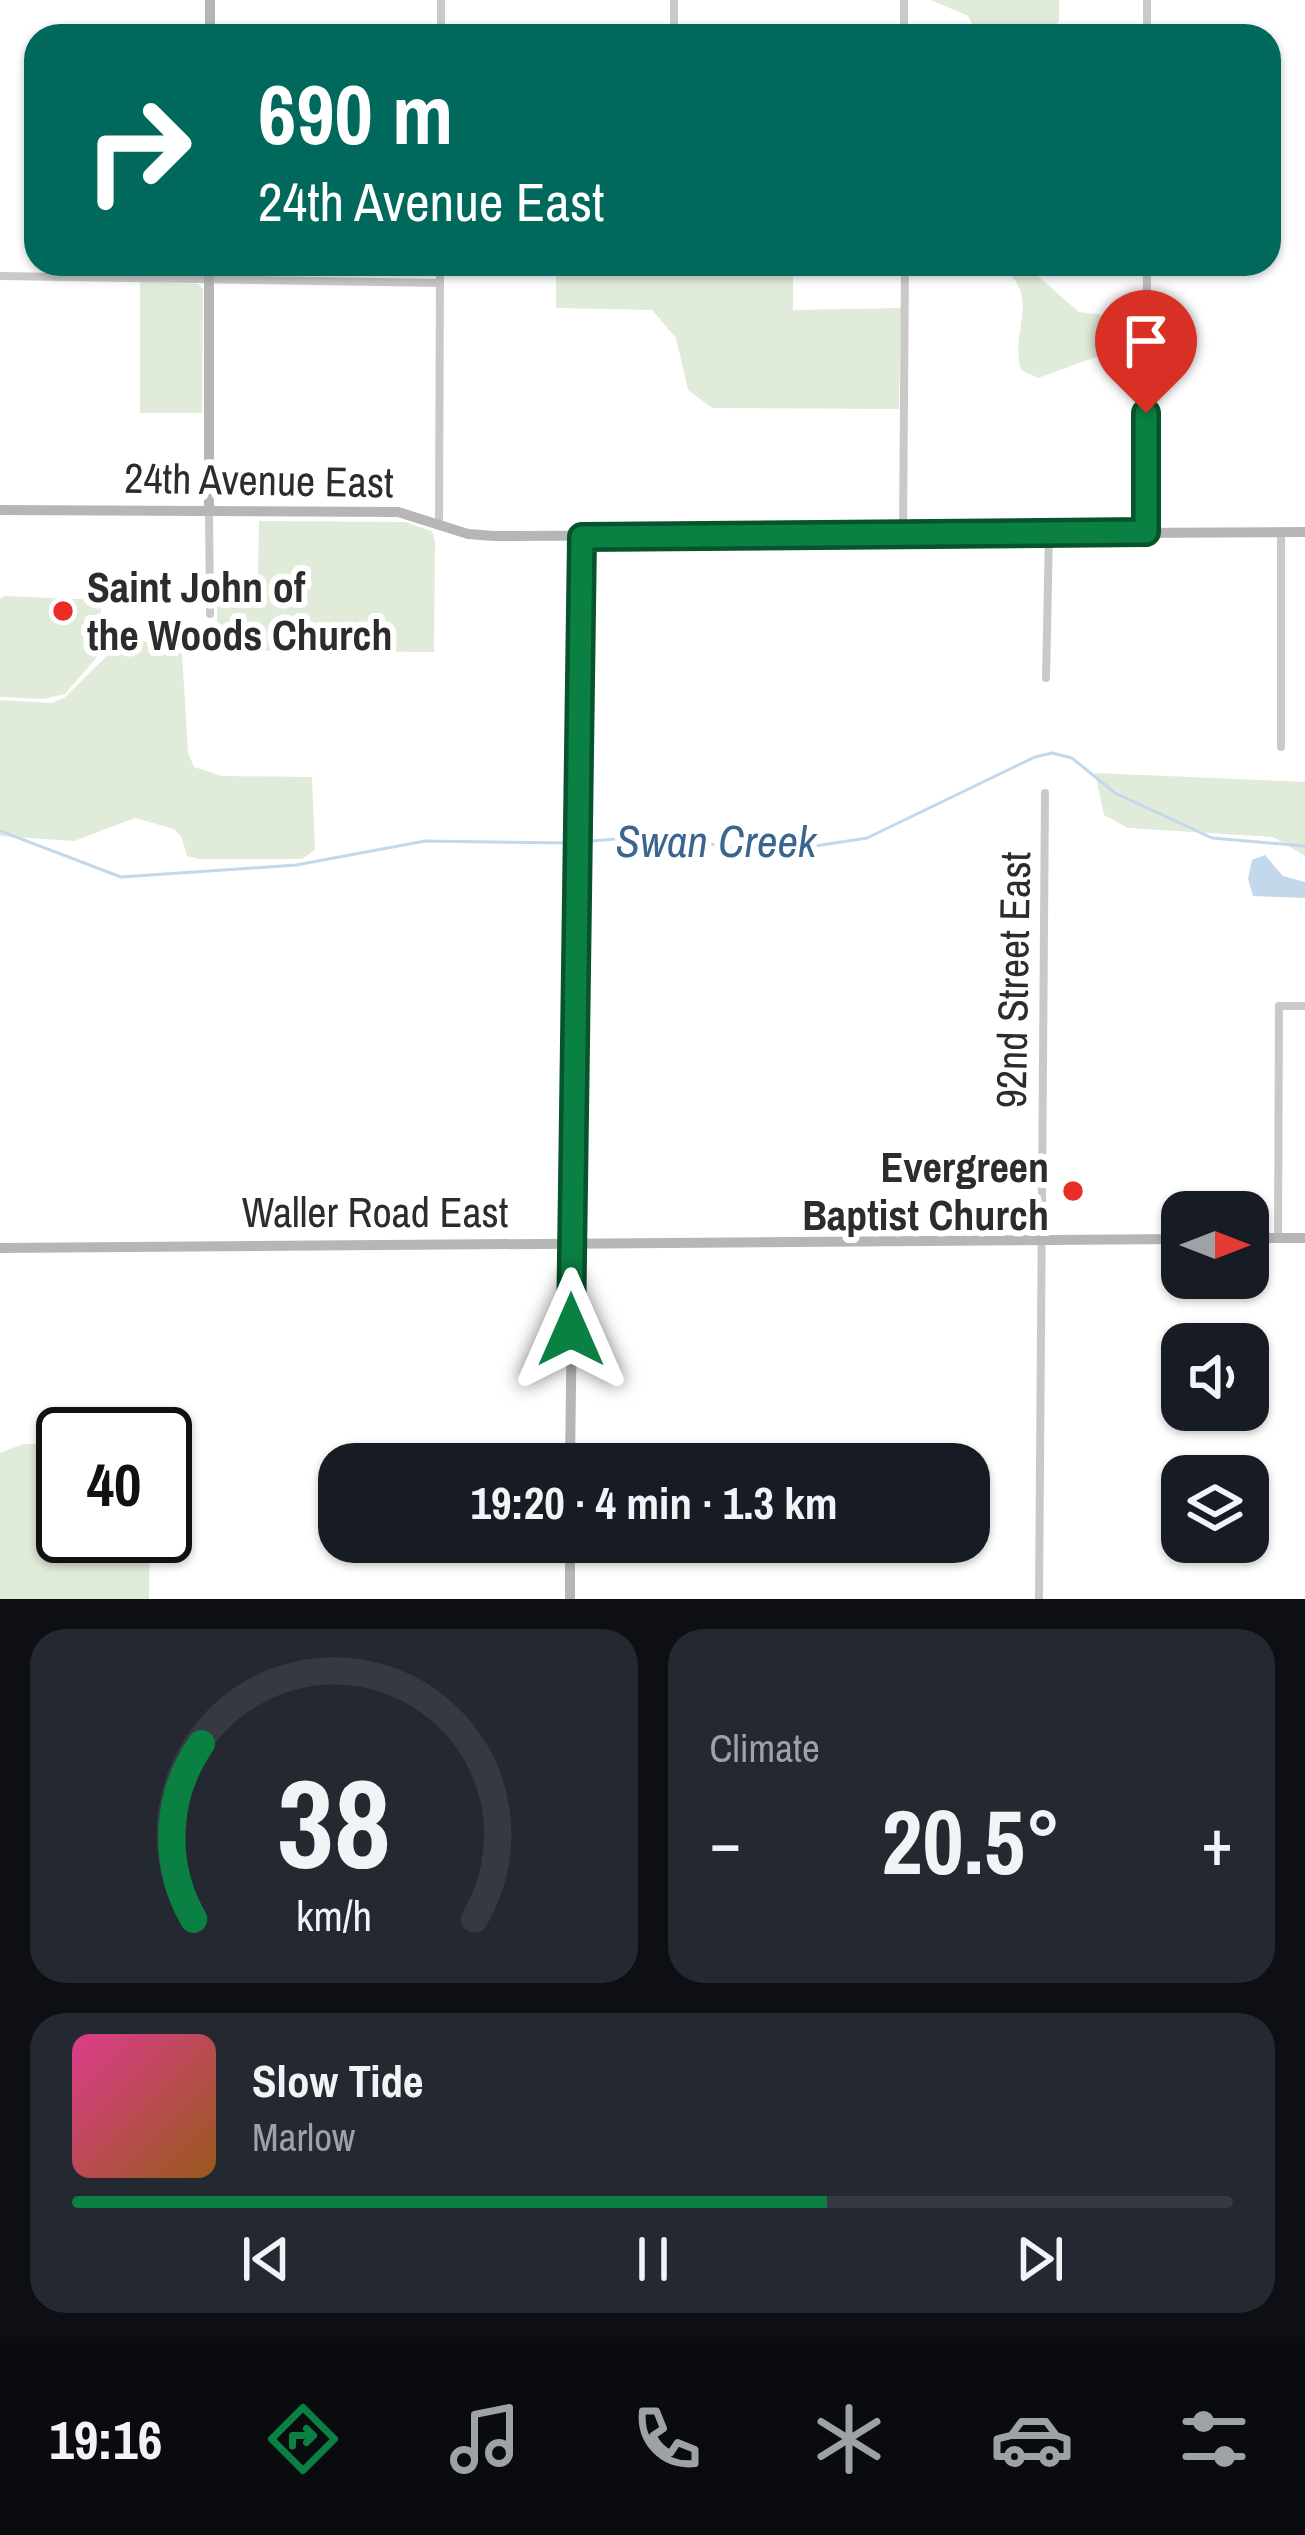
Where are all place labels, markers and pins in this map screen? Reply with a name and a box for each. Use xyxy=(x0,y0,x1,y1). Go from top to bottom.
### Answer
pin xyxy=(1095,290,1197,413)
place label: Saint John of the Woods Church xyxy=(87,559,393,663)
marker: Saint John of the Woods Church xyxy=(50,598,76,624)
place label: Evergreen Baptist Church xyxy=(802,1139,1049,1243)
marker: Evergreen Baptist Church xyxy=(1060,1178,1086,1204)

